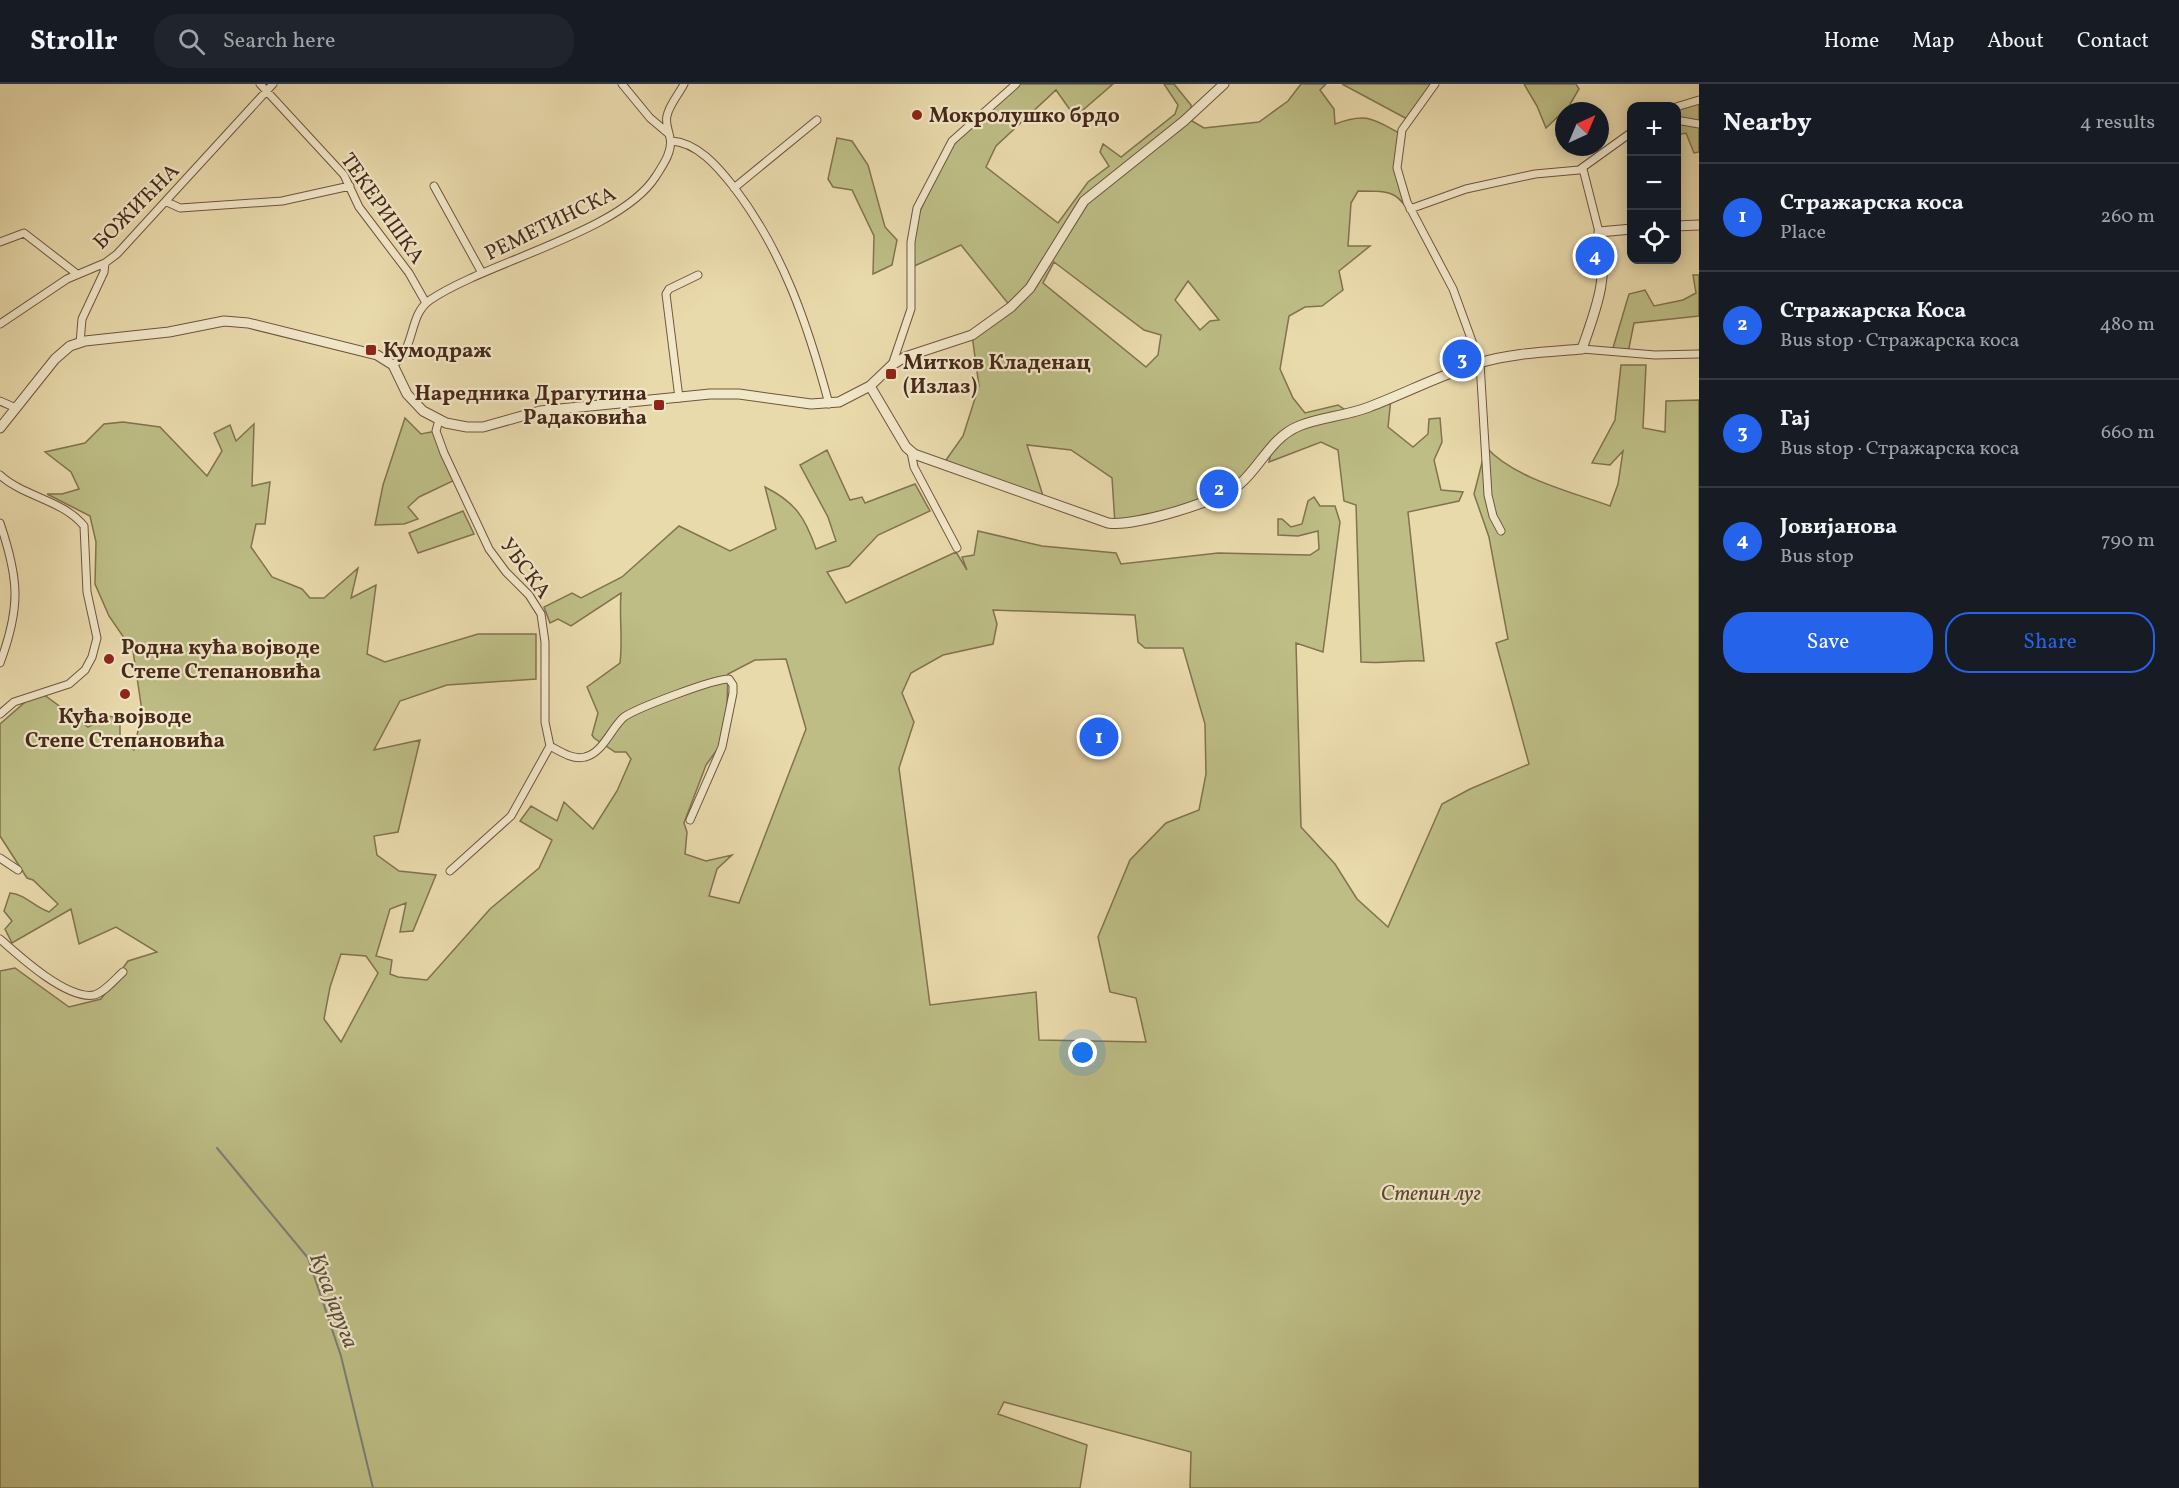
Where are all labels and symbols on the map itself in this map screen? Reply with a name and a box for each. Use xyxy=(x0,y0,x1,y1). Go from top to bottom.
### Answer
place label: Мокролушко брдо xyxy=(929,102,1120,131)
north arrow xyxy=(1555,102,1609,156)
marker: Мокролушко брдо xyxy=(910,108,924,122)
street label: ТЕКЕРИШКА xyxy=(333,148,431,270)
street label: БОЖИЋНА xyxy=(87,157,187,257)
street label: РЕМЕТИНСКА xyxy=(480,180,621,269)
pin: 4 xyxy=(1576,234,1614,279)
pin: 3 xyxy=(1442,336,1482,382)
place label: Кумодраж xyxy=(383,337,492,366)
marker: Кумодраж xyxy=(364,343,378,357)
place label: Митков Кладенац (Излаз) xyxy=(903,349,1091,402)
marker: Митков Кладенац (Излаз) xyxy=(884,367,898,381)
place label: Наредника Драгутина Радаковића xyxy=(414,380,647,433)
marker: Наредника Драгутина Радаковића xyxy=(652,398,666,412)
pin: 2 xyxy=(1200,466,1238,512)
street label: УБСКА xyxy=(492,532,557,605)
place label: Родна кућа војводе Степе Степановића xyxy=(121,634,321,687)
marker: Родна кућа војводе Степе Степановића xyxy=(102,652,116,666)
marker: Кућа војводе Степе Степановића xyxy=(118,687,132,701)
place label: Кућа војводе Степе Степановића xyxy=(25,703,225,756)
pin: 1 xyxy=(1080,714,1118,760)
your location xyxy=(1068,1038,1097,1067)
park label: Степин луг xyxy=(1381,1180,1482,1209)
water label: Куса јаруга xyxy=(300,1249,365,1353)

